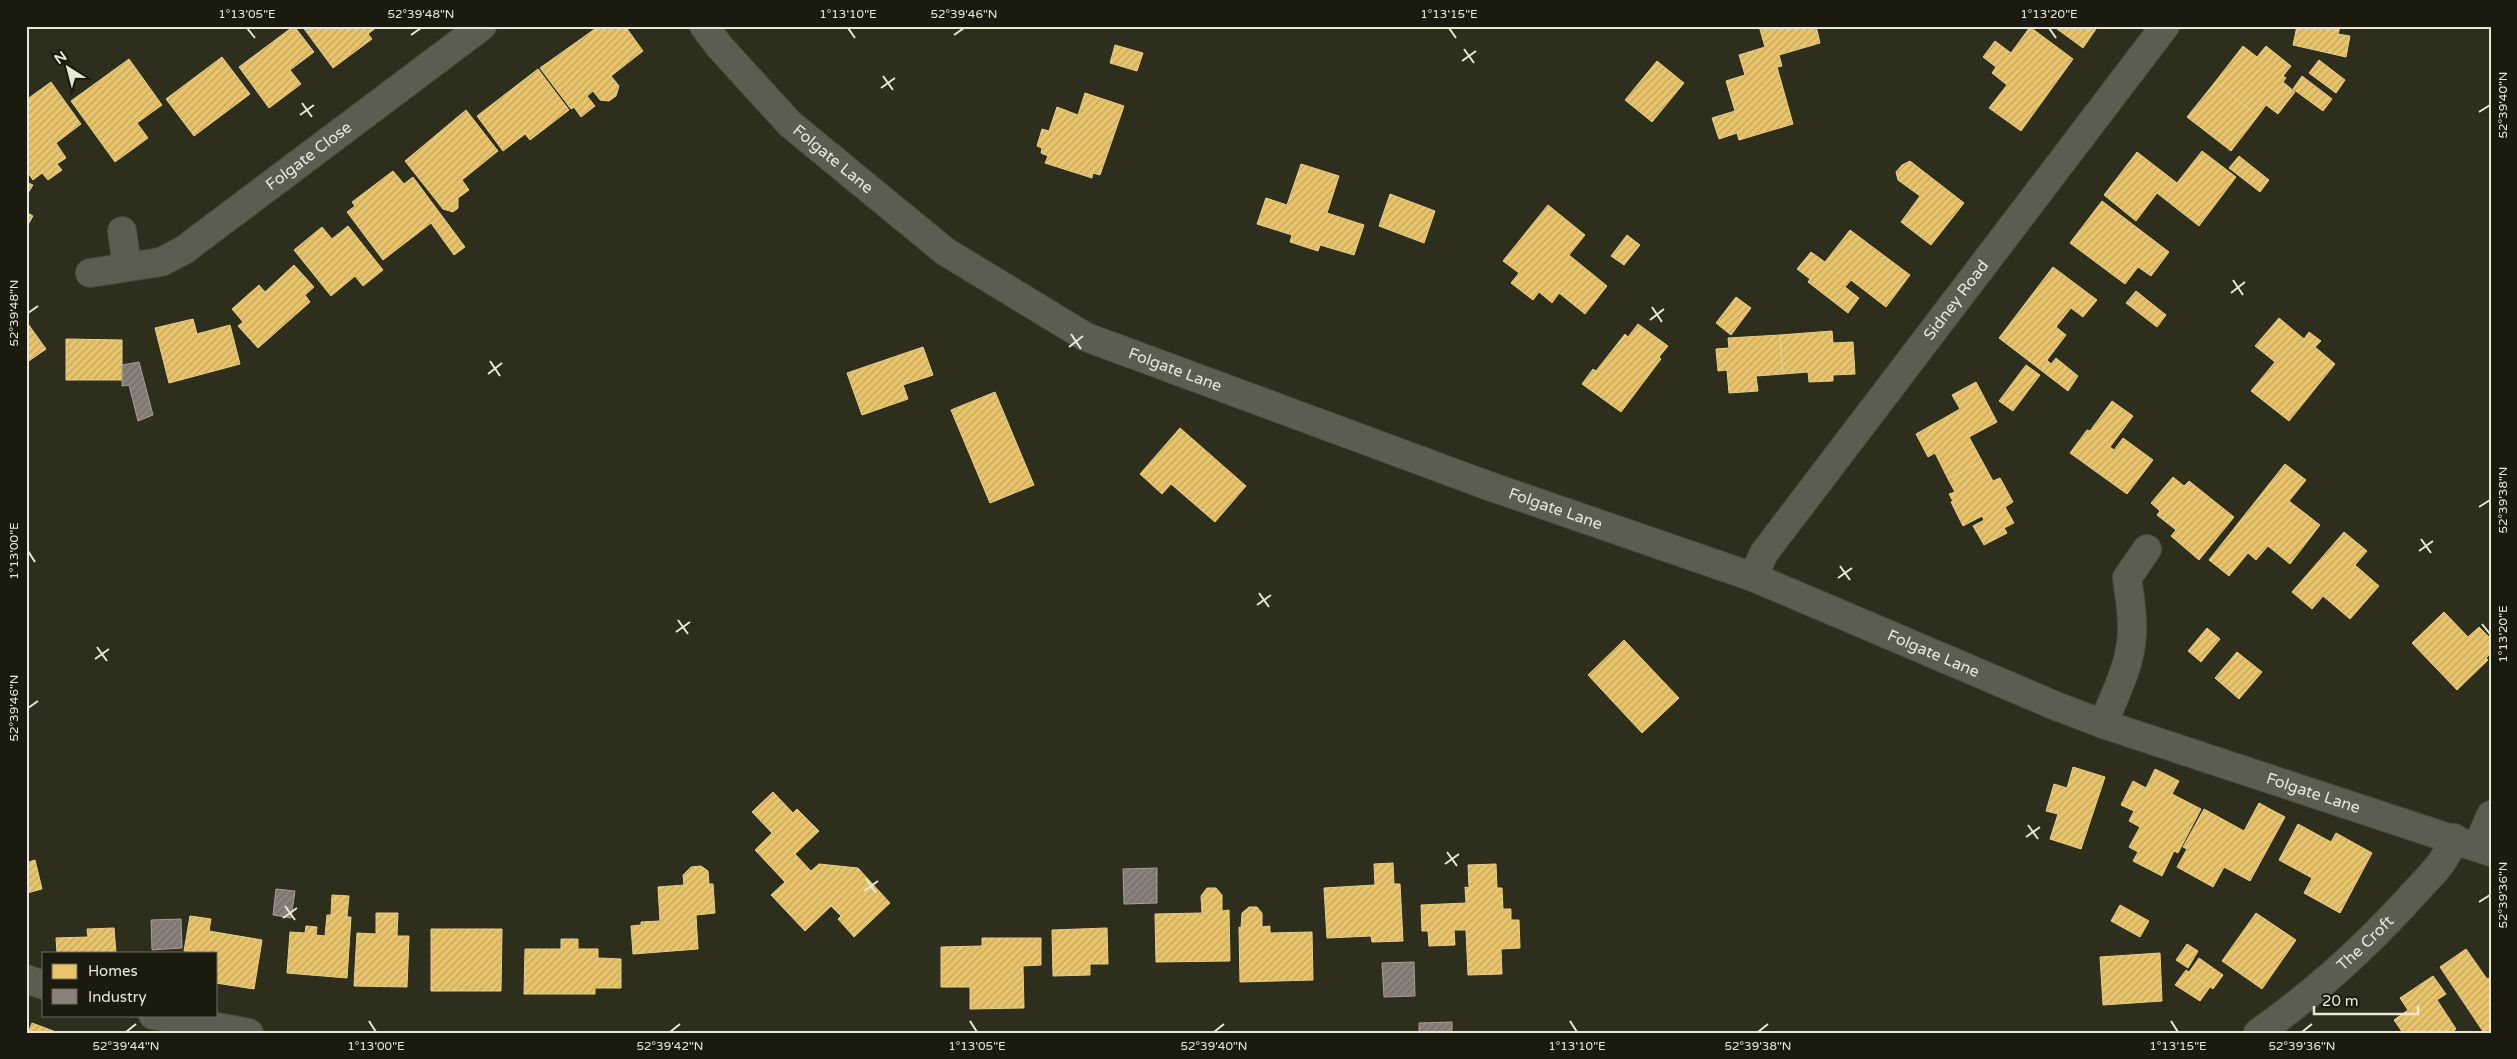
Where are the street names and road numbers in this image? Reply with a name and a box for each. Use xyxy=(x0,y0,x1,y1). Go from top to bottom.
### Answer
street label: Folgate Close xyxy=(262,117,356,195)
street label: Folgate Lane xyxy=(789,120,877,198)
street label: Sidney Road xyxy=(1919,256,1993,344)
street label: Folgate Lane xyxy=(1126,344,1224,396)
street label: Folgate Lane xyxy=(1506,483,1605,534)
street label: Folgate Lane xyxy=(1884,625,1982,682)
street label: Folgate Lane xyxy=(2264,769,2363,818)
street label: The Croft xyxy=(2333,911,2398,975)

